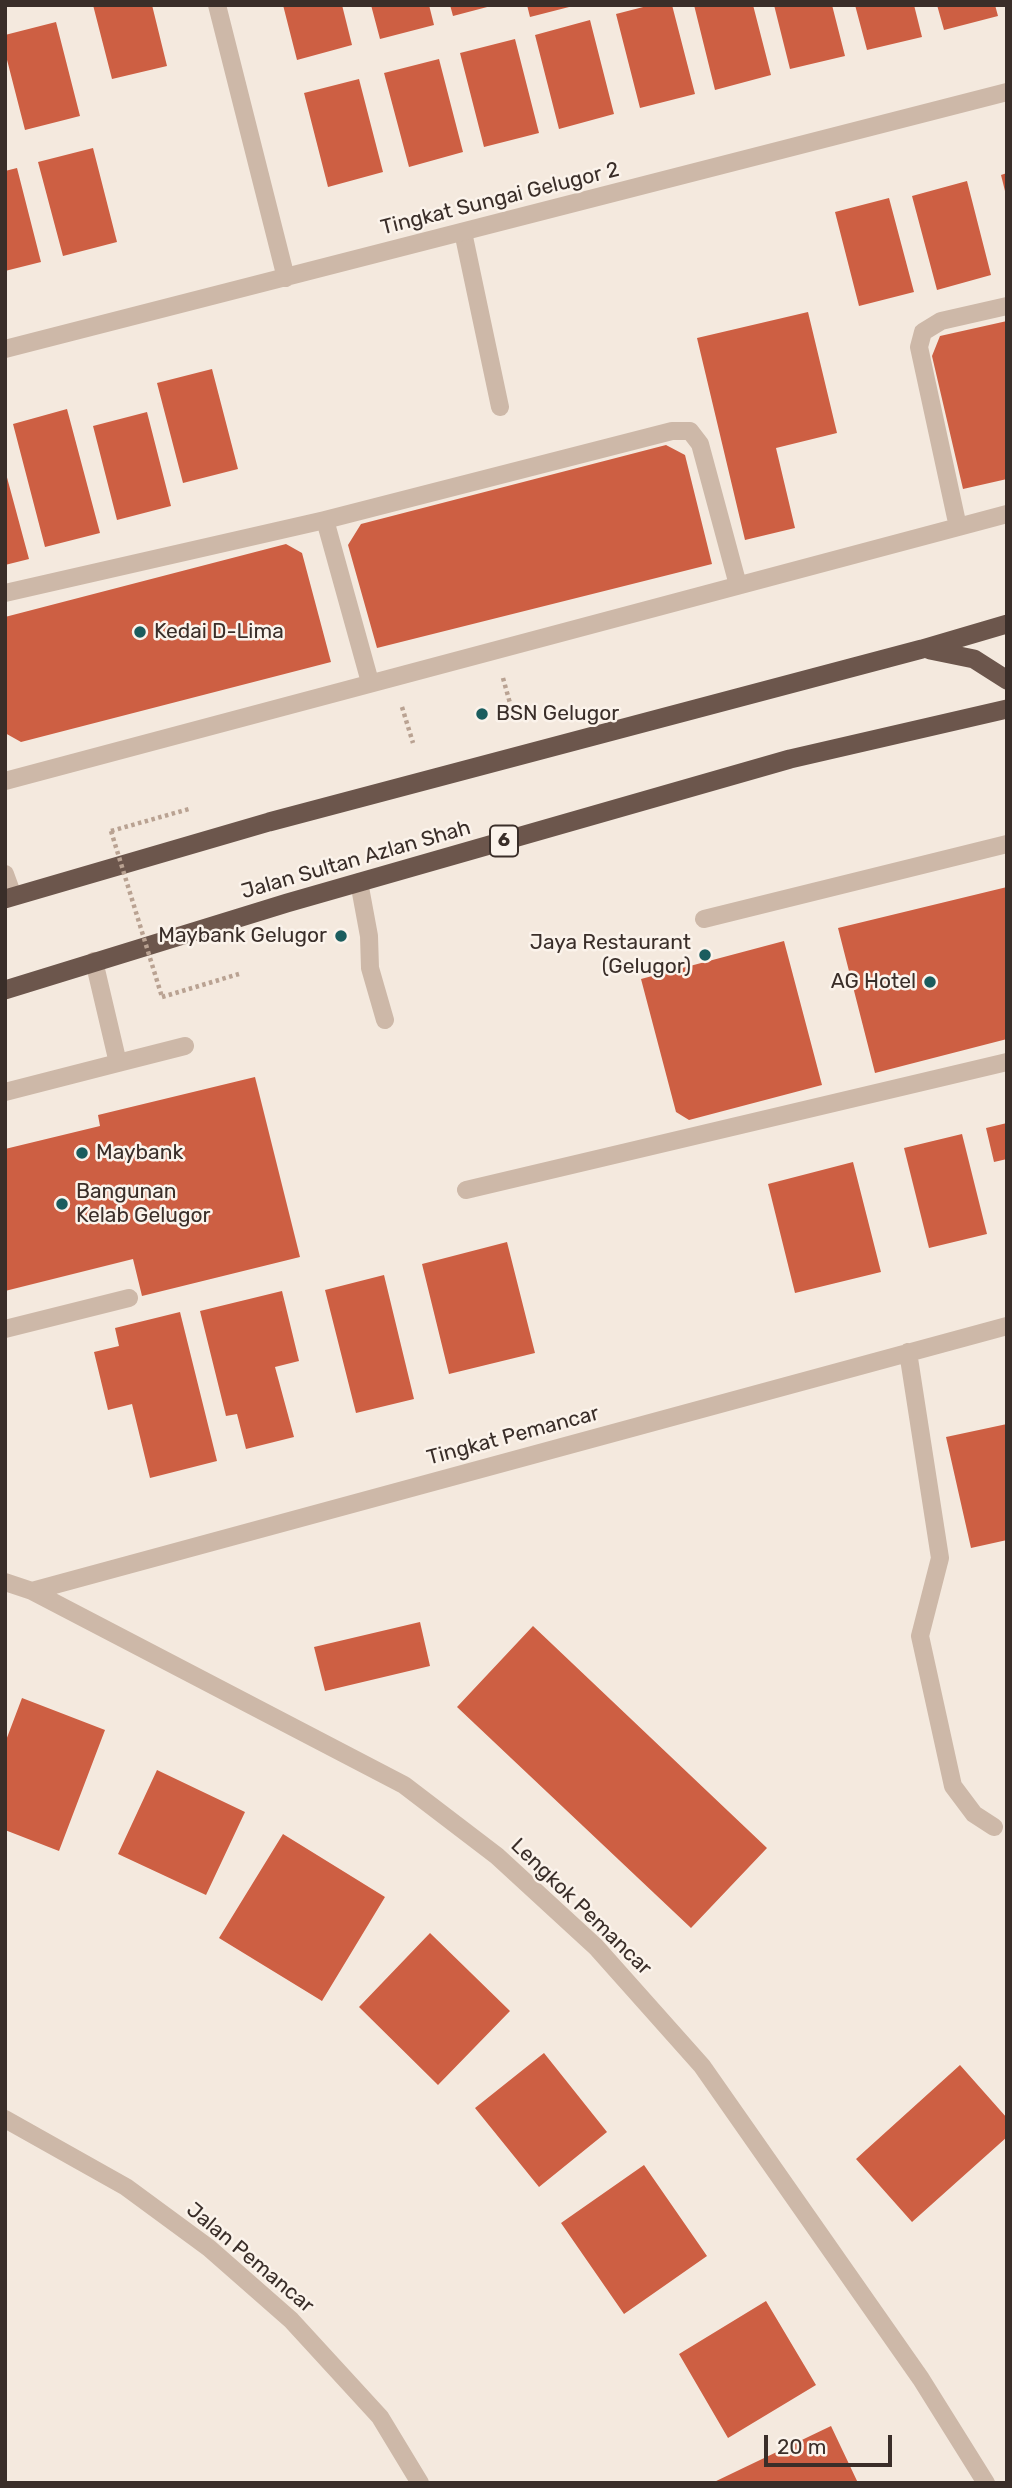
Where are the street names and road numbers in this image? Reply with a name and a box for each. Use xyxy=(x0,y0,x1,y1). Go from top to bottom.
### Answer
street label: Tingkat Sungai Gelugor 2 xyxy=(378,157,622,241)
street label: Jalan Sultan Azlan Shah xyxy=(238,815,474,905)
road number: 6 xyxy=(490,826,518,856)
street label: Tingkat Pemancar xyxy=(424,1401,602,1471)
street label: Lengkok Pemancar xyxy=(505,1833,657,1981)
street label: Jalan Pemancar xyxy=(181,2197,319,2319)

